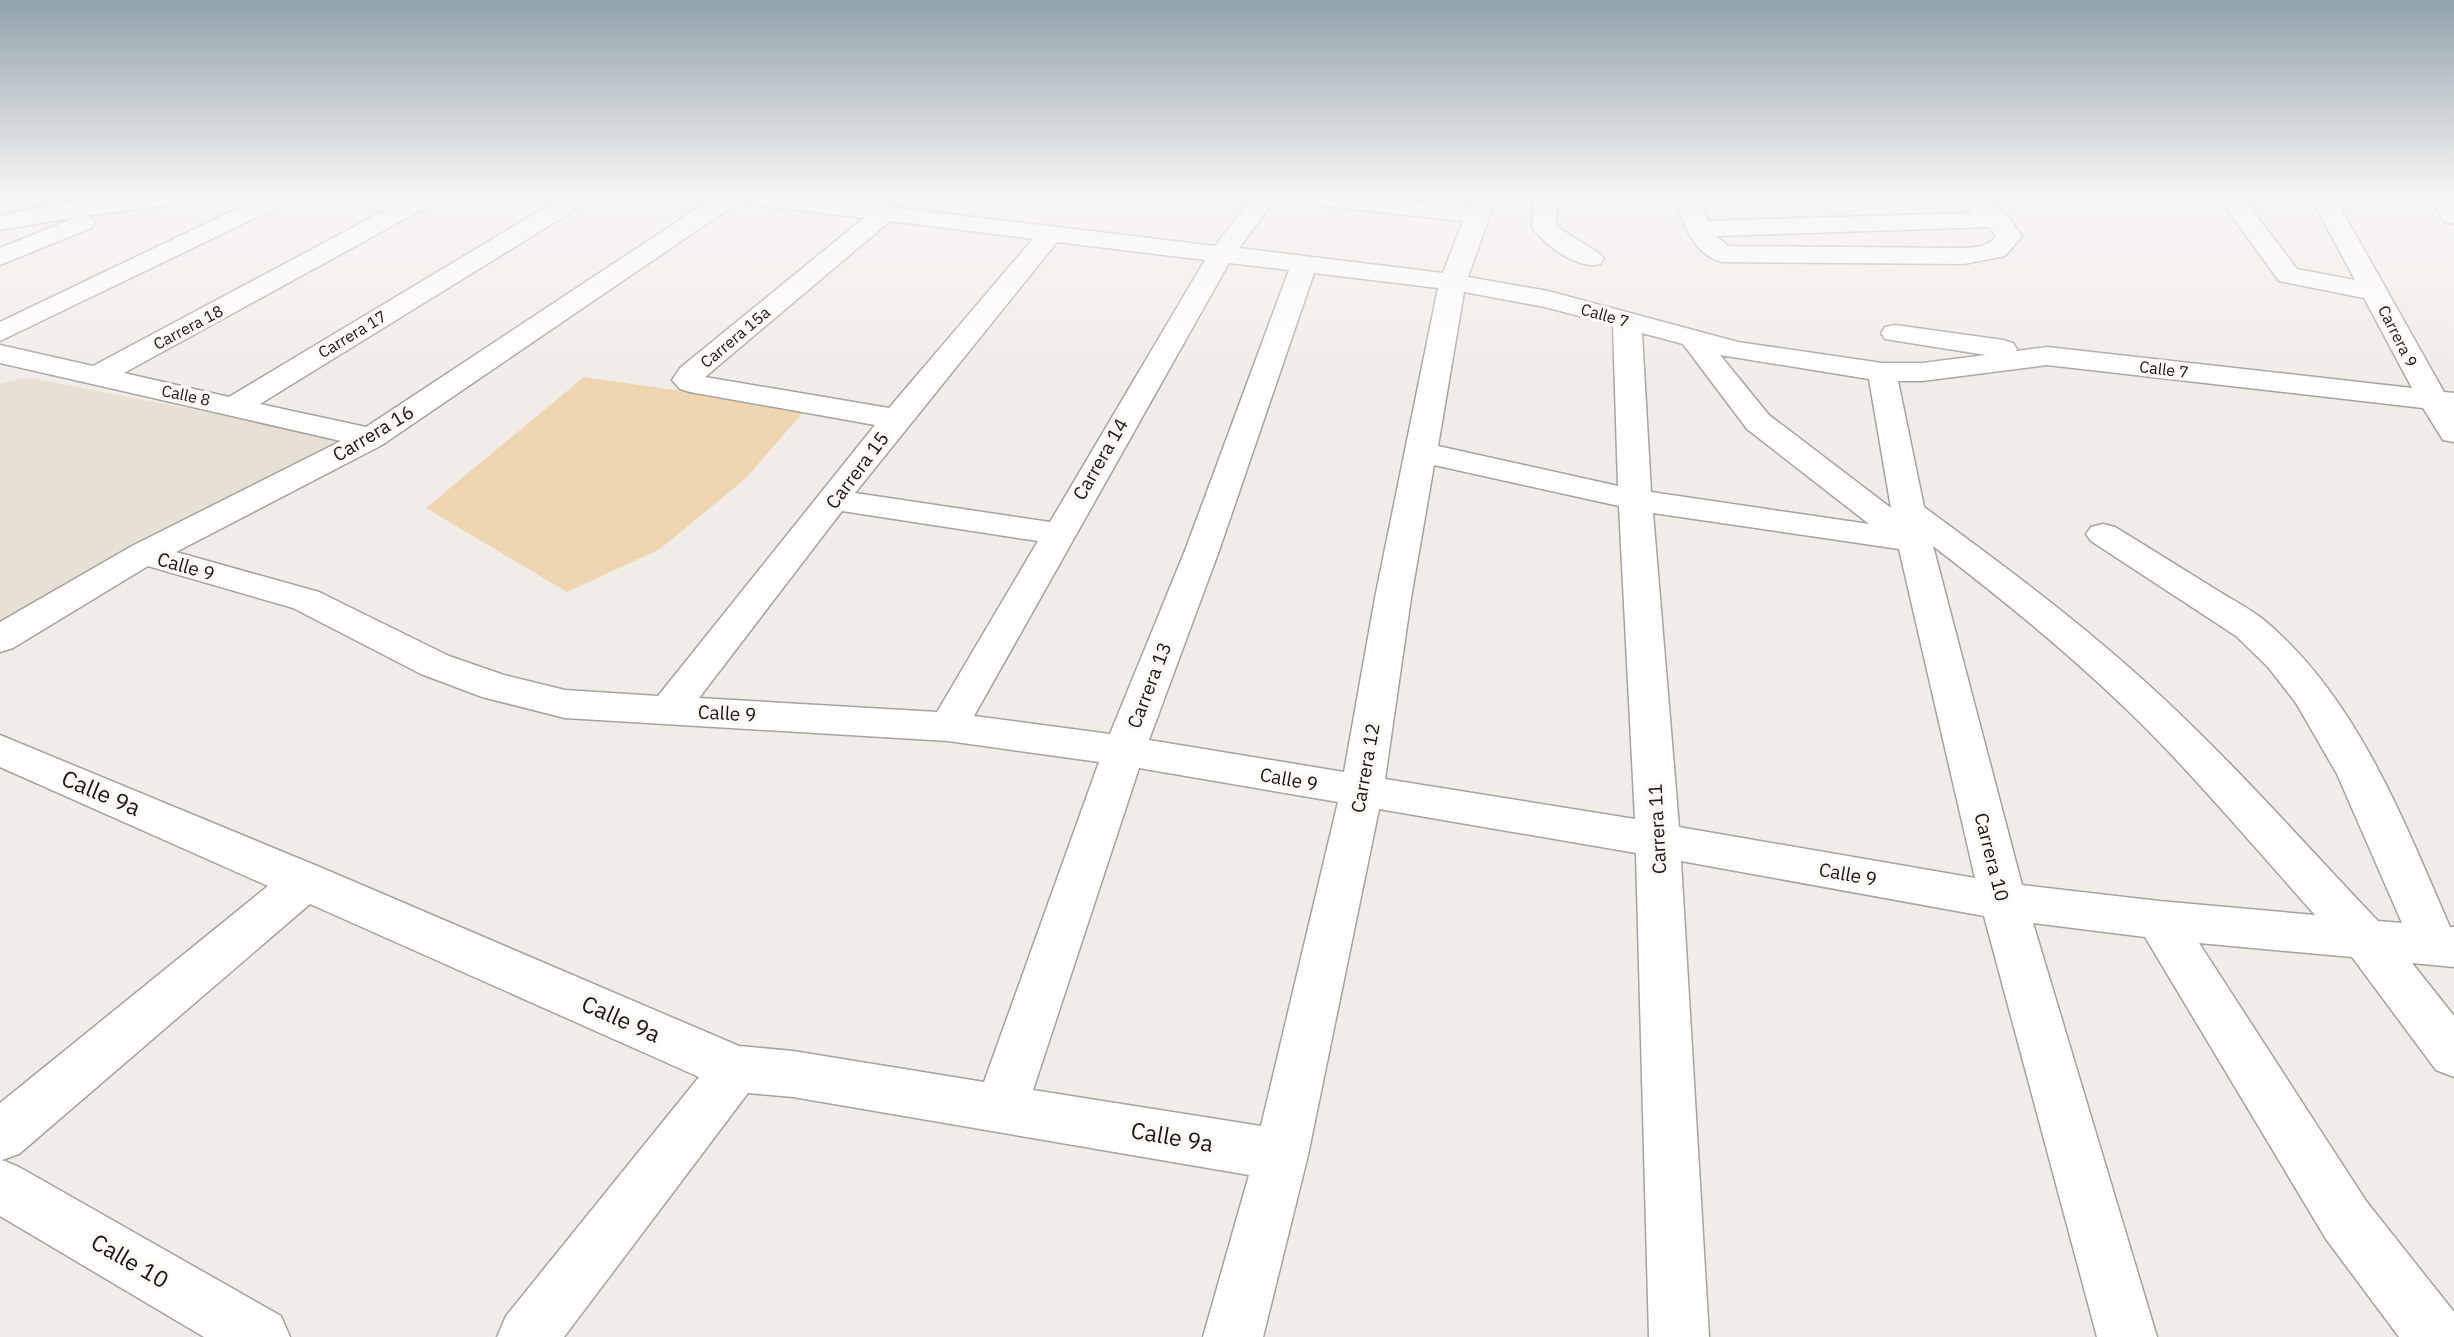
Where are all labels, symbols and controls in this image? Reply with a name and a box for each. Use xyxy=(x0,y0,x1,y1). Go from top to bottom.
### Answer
street label: Calle 7 xyxy=(1579,299,1631,331)
street label: Carrera 18 xyxy=(150,300,226,354)
street label: Carrera 15a xyxy=(696,302,774,372)
street label: Carrera 9 xyxy=(2374,302,2422,370)
street label: Carrera 17 xyxy=(314,306,390,362)
street label: Calle 7 xyxy=(2138,356,2190,382)
street label: Calle 8 xyxy=(160,380,212,410)
street label: Carrera 16 xyxy=(328,399,418,467)
street label: Carrera 14 xyxy=(1067,414,1133,504)
street label: Carrera 15 xyxy=(820,427,894,513)
street label: Calle 9 xyxy=(155,546,217,586)
street label: Carrera 13 xyxy=(1122,638,1176,732)
street label: Calle 9 xyxy=(697,699,757,727)
street label: Carrera 12 xyxy=(1345,721,1385,815)
street label: Calle 9a xyxy=(57,762,146,822)
street label: Calle 9 xyxy=(1258,762,1320,796)
street label: Carrera 11 xyxy=(1643,783,1671,875)
street label: Carrera 10 xyxy=(1969,810,2015,904)
street label: Calle 9 xyxy=(1817,857,1879,891)
street label: Calle 9a xyxy=(577,987,665,1049)
street label: Calle 9a xyxy=(1129,1114,1216,1158)
street label: Calle 10 xyxy=(86,1226,175,1294)

